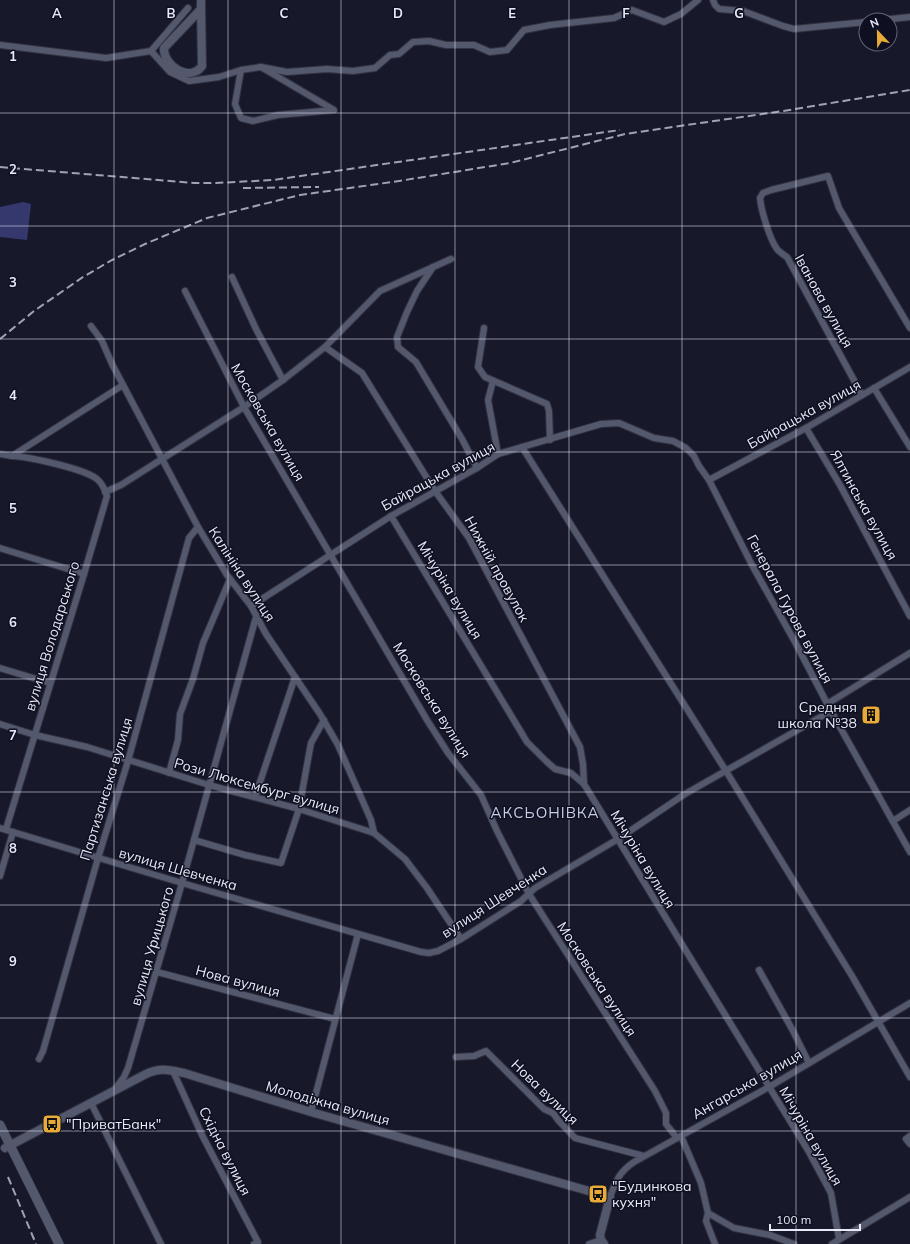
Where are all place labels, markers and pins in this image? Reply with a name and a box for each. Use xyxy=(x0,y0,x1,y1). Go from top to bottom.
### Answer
place label: Средняя школа №38 xyxy=(778,698,857,732)
building icon: Средняя школа №38 xyxy=(860,704,882,726)
bus stop icon: "ПриватБанк" xyxy=(41,1113,63,1135)
place label: "ПриватБанк" xyxy=(66,1115,161,1133)
place label: "Будинкова кухня" xyxy=(612,1177,692,1211)
bus stop icon: "Будинкова кухня" xyxy=(587,1183,609,1205)

